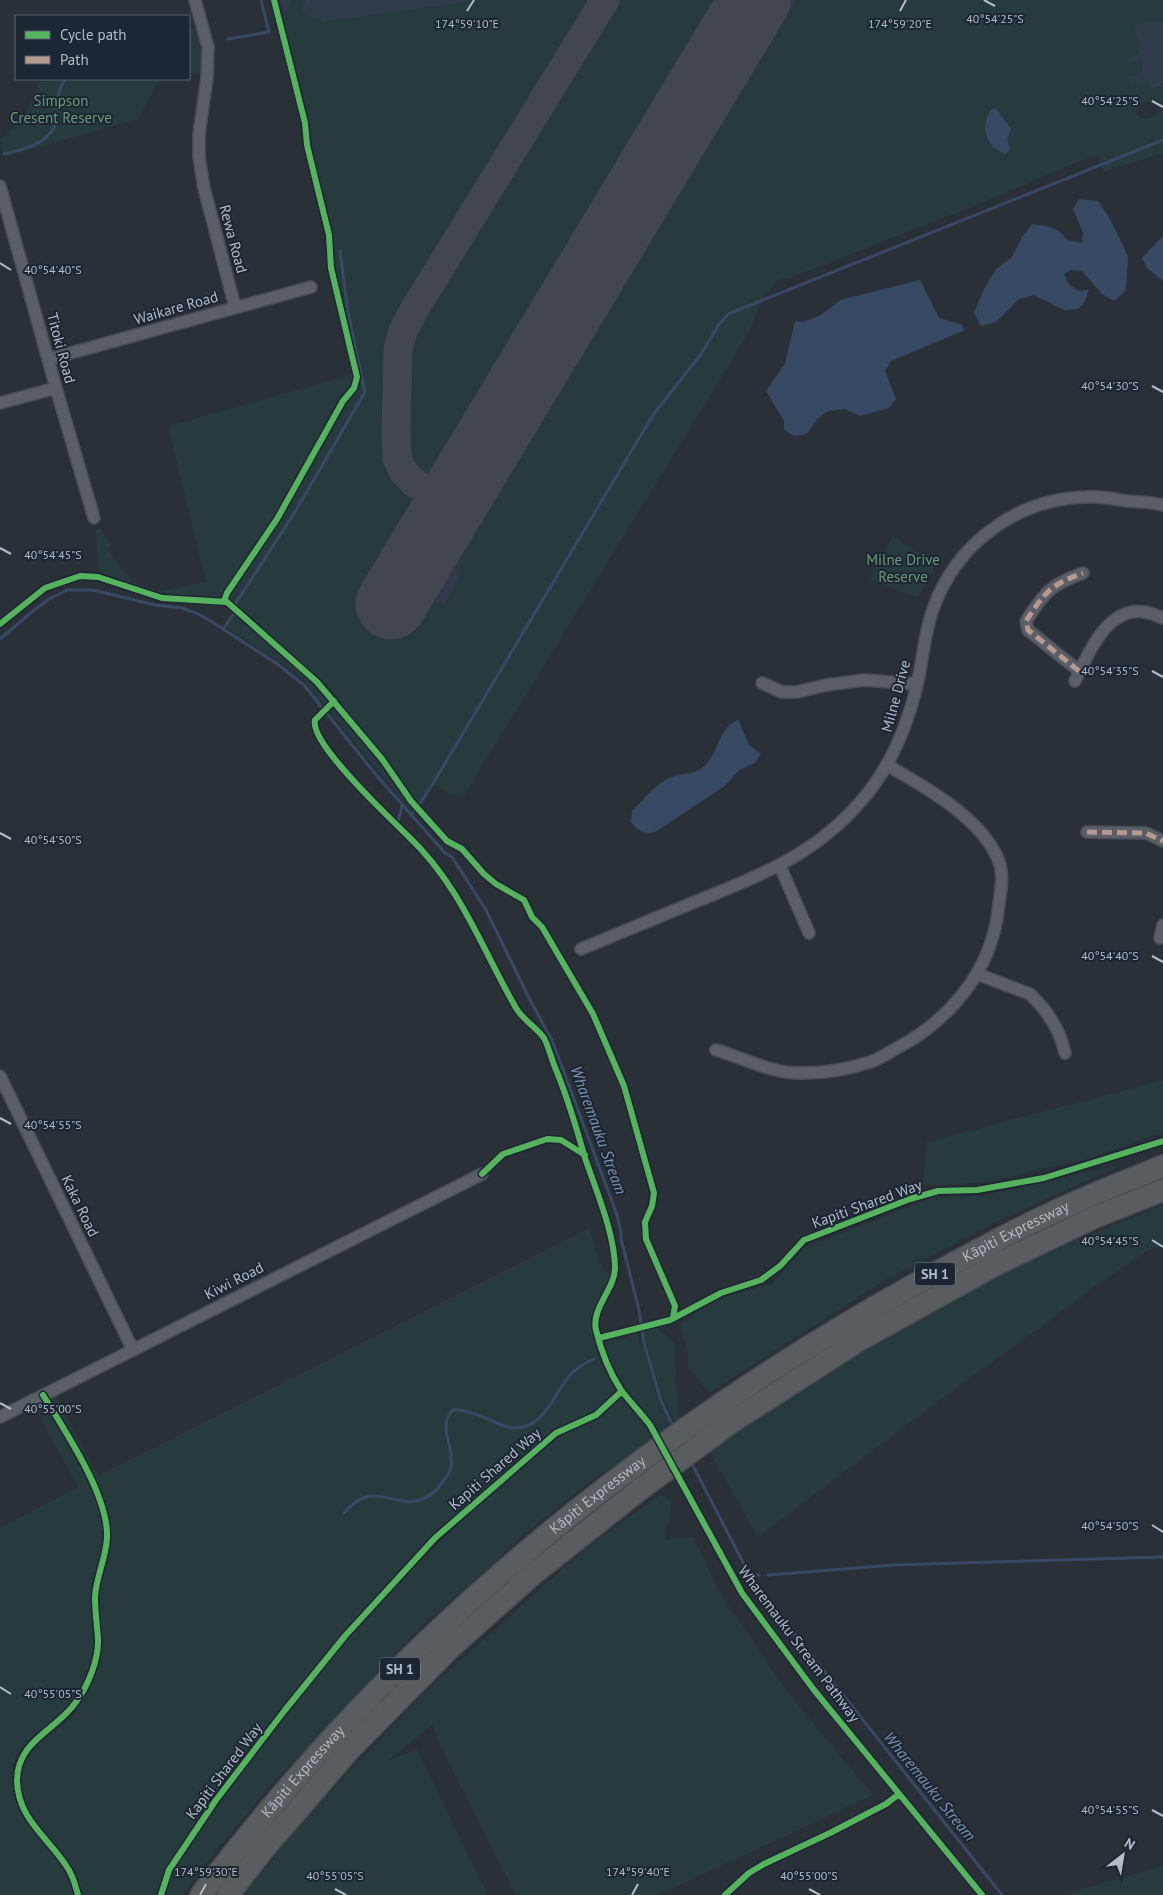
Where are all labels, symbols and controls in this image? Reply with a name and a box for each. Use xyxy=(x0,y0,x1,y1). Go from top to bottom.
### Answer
text: 40°54'25"S xyxy=(966,11,1024,26)
legend xyxy=(15,15,190,80)
text: 174°59'10"E xyxy=(435,16,499,31)
text: 174°59'20"E xyxy=(868,16,932,31)
text: Cycle path xyxy=(60,25,126,44)
text: Path xyxy=(60,50,89,69)
park label: Simpson Cresent Reserve xyxy=(10,91,112,127)
text: 40°54'25"S xyxy=(1081,93,1139,108)
street label: Rewa Road xyxy=(215,203,252,275)
text: 40°54'40"S xyxy=(24,262,82,277)
street label: Waikare Road xyxy=(132,286,220,329)
street label: Titoki Road xyxy=(43,311,80,385)
text: 40°54'30"S xyxy=(1081,378,1139,393)
text: 40°54'45"S xyxy=(24,547,82,562)
park label: Milne Drive Reserve xyxy=(866,550,940,586)
street label: Milne Drive xyxy=(877,658,914,734)
text: 40°54'35"S xyxy=(1081,663,1139,678)
text: 40°54'50"S xyxy=(24,832,82,847)
text: 40°54'40"S xyxy=(1081,948,1139,963)
water label: Wharemauku Stream xyxy=(567,1063,631,1197)
text: 40°54'55"S xyxy=(24,1117,82,1132)
street label: Kaka Road xyxy=(57,1172,104,1240)
street label: Kapiti Shared Way xyxy=(809,1175,924,1232)
street label: Kāpiti Expressway xyxy=(959,1197,1072,1266)
text: 40°54'45"S xyxy=(1081,1233,1139,1248)
street label: Kiwi Road xyxy=(201,1258,267,1304)
road number: SH 1 xyxy=(915,1262,955,1286)
text: 40°55'00"S xyxy=(24,1401,82,1416)
street label: Kapiti Shared Way xyxy=(445,1423,545,1514)
street label: Kāpiti Expressway xyxy=(545,1451,649,1538)
text: 40°54'50"S xyxy=(1081,1518,1139,1533)
street label: Wharemauku Stream Pathway xyxy=(734,1562,865,1726)
road number: SH 1 xyxy=(380,1658,420,1680)
text: 40°55'05"S xyxy=(24,1686,82,1701)
street label: Kapiti Shared Way xyxy=(181,1719,266,1823)
street label: Kāpiti Expressway xyxy=(257,1721,348,1821)
water label: Wharemauku Stream xyxy=(880,1727,980,1845)
text: 40°54'55"S xyxy=(1081,1802,1139,1817)
north arrow xyxy=(1098,1830,1148,1880)
text: N xyxy=(1121,1834,1138,1854)
text: 174°59'30"E xyxy=(174,1864,238,1879)
text: 174°59'40"E xyxy=(606,1864,670,1879)
text: 40°55'05"S xyxy=(306,1868,364,1883)
text: 40°55'00"S xyxy=(780,1868,838,1883)

